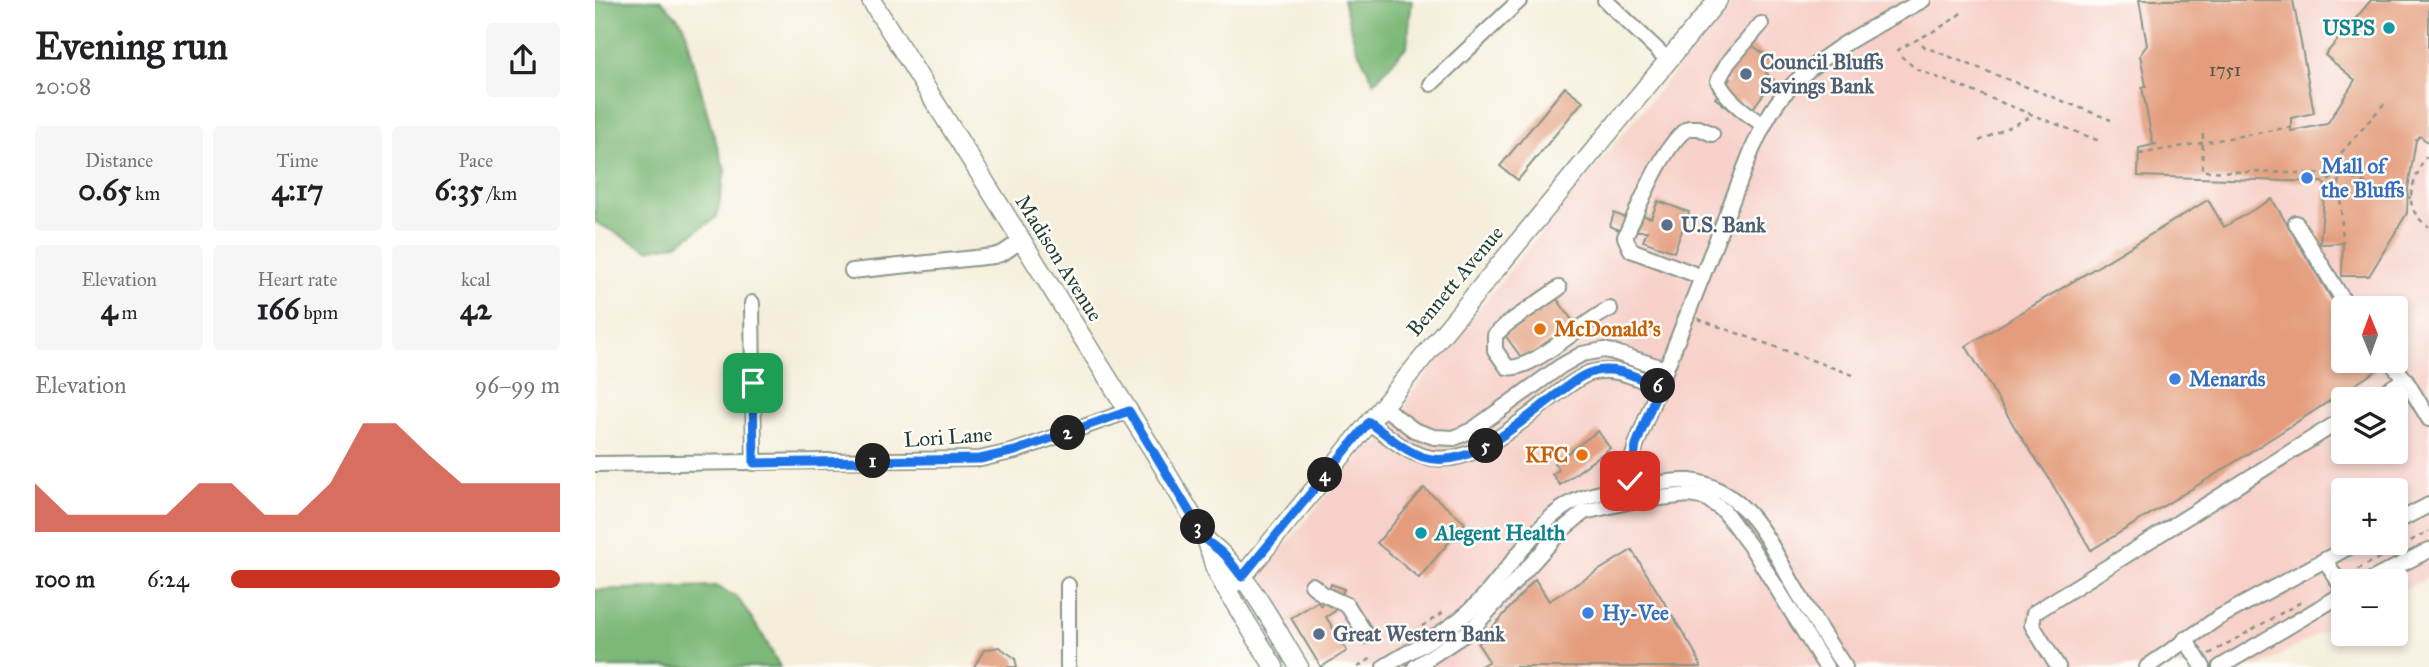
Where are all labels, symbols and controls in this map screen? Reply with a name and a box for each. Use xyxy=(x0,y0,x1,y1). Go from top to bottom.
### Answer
place label: USPS xyxy=(2322,15,2375,41)
marker: USPS xyxy=(2381,20,2397,36)
text: Evening run xyxy=(35,23,228,69)
button: share xyxy=(486,23,560,97)
place label: Council Bluffs Savings Bank xyxy=(1760,49,1884,99)
house number: 1751 xyxy=(2209,59,2241,81)
marker: Council Bluffs Savings Bank xyxy=(1738,66,1754,82)
text: 20:08 xyxy=(35,72,91,100)
text: Distance xyxy=(85,149,153,172)
text: Time xyxy=(276,149,319,172)
text: Pace xyxy=(459,149,493,172)
place label: Mall of the Bluffs xyxy=(2320,153,2404,203)
marker: Mall of the Bluffs xyxy=(2299,170,2315,186)
text: 0.65 xyxy=(78,172,131,208)
text: 4:17 xyxy=(271,172,324,208)
text: 6:35 xyxy=(434,172,483,208)
text: km xyxy=(131,182,160,205)
text: /km xyxy=(483,182,517,205)
street label: Madison Avenue xyxy=(1010,190,1108,326)
place label: U.S. Bank xyxy=(1681,212,1767,238)
marker: U.S. Bank xyxy=(1659,217,1675,233)
street label: Bennett Avenue xyxy=(1401,220,1509,342)
text: Elevation xyxy=(81,268,157,291)
text: Heart rate xyxy=(258,268,337,291)
text: kcal xyxy=(461,268,491,291)
text: 4 xyxy=(101,291,117,327)
text: 166 xyxy=(257,291,299,327)
text: 42 xyxy=(460,291,492,327)
north arrow xyxy=(2331,296,2408,373)
map controls xyxy=(2331,296,2408,646)
text: m xyxy=(117,301,138,324)
text: bpm xyxy=(299,301,338,324)
place label: McDonald's xyxy=(1554,316,1661,342)
marker: McDonald's xyxy=(1532,321,1548,337)
pin xyxy=(723,353,783,413)
icon: arrive xyxy=(734,364,772,402)
place label: Menards xyxy=(2189,366,2266,392)
pin: 6 xyxy=(1641,368,1675,404)
text: Elevation xyxy=(35,371,126,399)
text: 96–99 m xyxy=(475,371,560,399)
marker: Menards xyxy=(2167,371,2183,387)
text: 6 xyxy=(1653,374,1662,397)
button: layers xyxy=(2331,387,2408,464)
pin: 2 xyxy=(1051,416,1085,450)
street label: Lori Lane xyxy=(903,421,993,453)
text: 2 xyxy=(1063,421,1072,444)
pin: 5 xyxy=(1469,428,1503,464)
text: 5 xyxy=(1481,434,1490,457)
place label: KFC xyxy=(1525,442,1568,468)
pin: 1 xyxy=(855,444,891,478)
marker: KFC xyxy=(1574,447,1590,463)
text: 1 xyxy=(869,449,876,472)
pin xyxy=(1600,451,1660,511)
pin: 4 xyxy=(1307,458,1343,492)
icon: check xyxy=(1611,462,1649,500)
text: 4 xyxy=(1319,463,1330,486)
button: + xyxy=(2331,478,2408,555)
pin: 3 xyxy=(1181,510,1215,544)
text: 3 xyxy=(1194,515,1201,538)
place label: Alegent Health xyxy=(1433,520,1566,546)
marker: Alegent Health xyxy=(1413,525,1429,541)
text: 100 m xyxy=(35,565,95,593)
text: 6:24 xyxy=(147,565,189,593)
button: − xyxy=(2331,569,2408,646)
place label: Hy-Vee xyxy=(1602,600,1669,626)
marker: Hy-Vee xyxy=(1580,605,1596,621)
place label: Great Western Bank xyxy=(1333,621,1506,647)
marker: Great Western Bank xyxy=(1311,626,1327,642)

